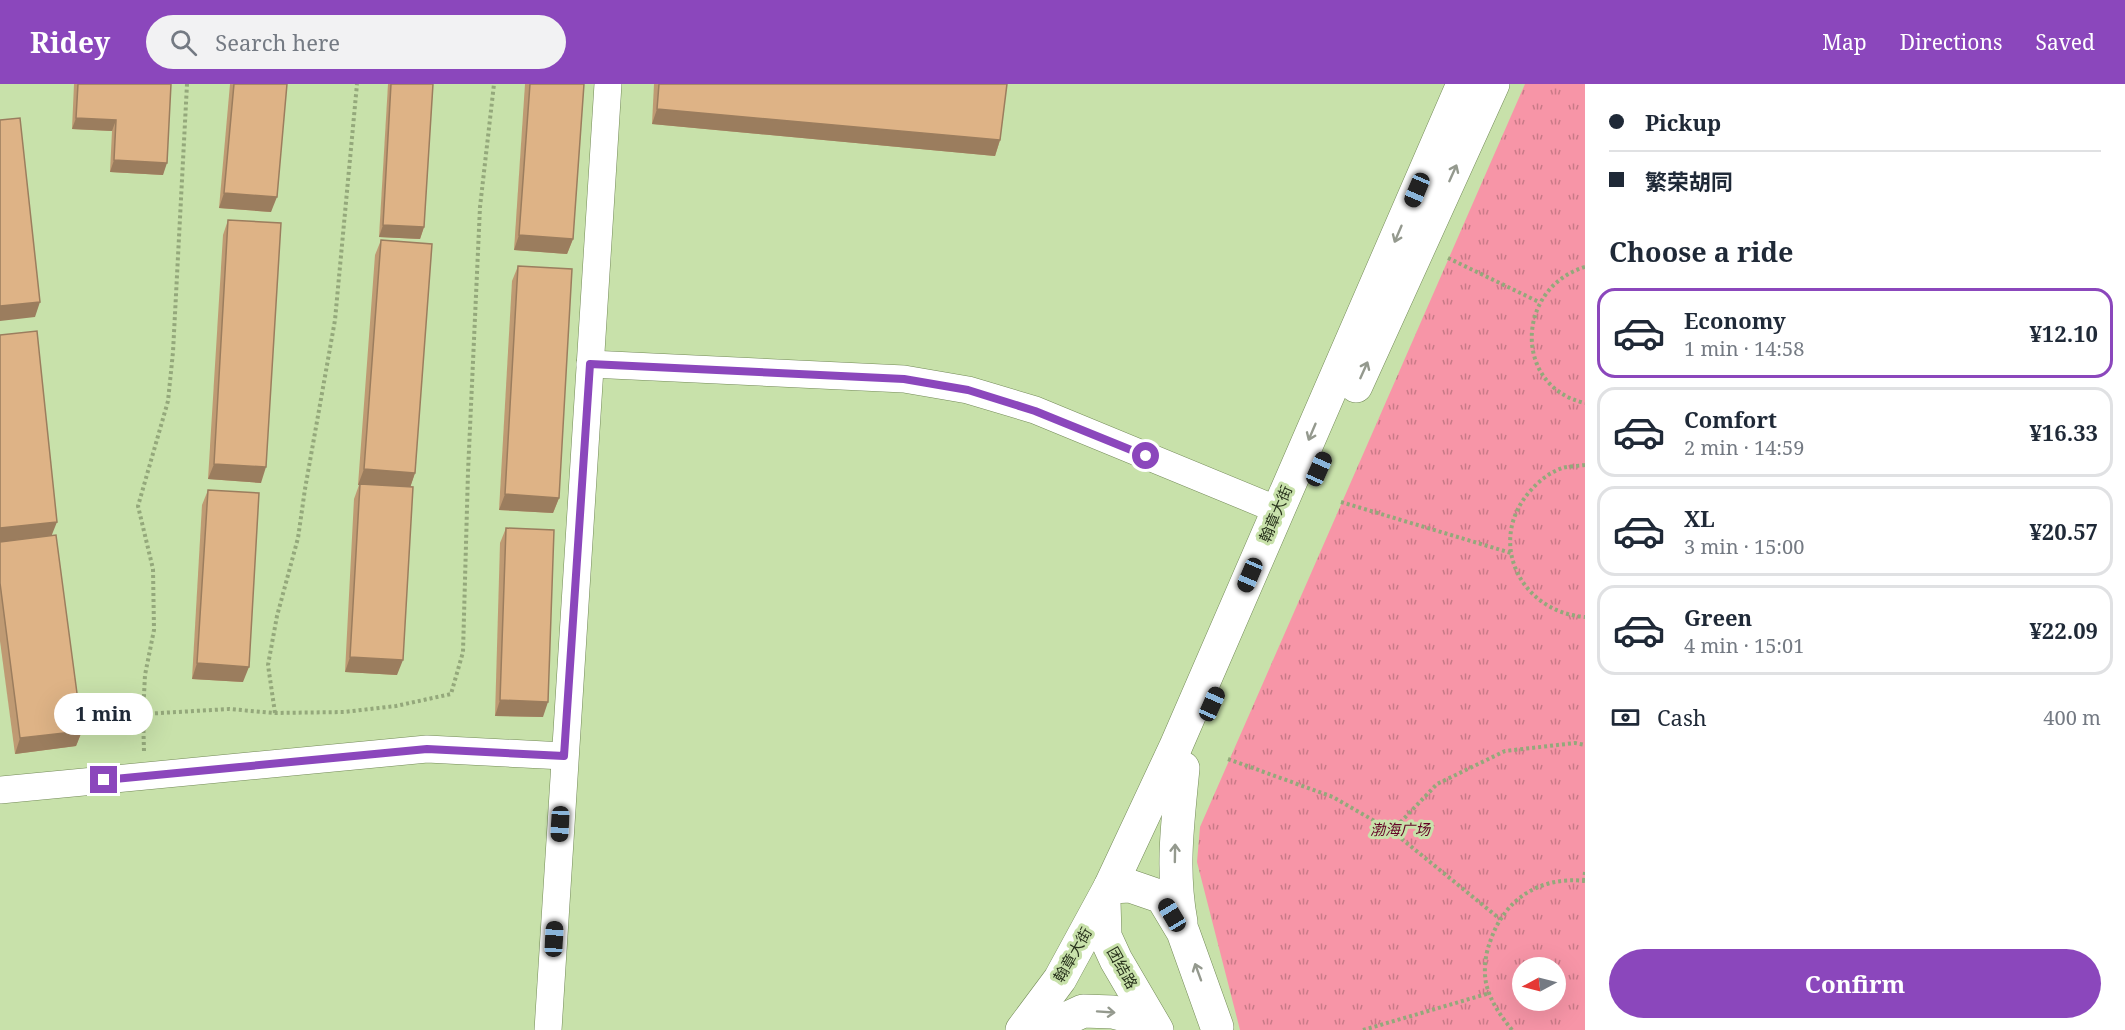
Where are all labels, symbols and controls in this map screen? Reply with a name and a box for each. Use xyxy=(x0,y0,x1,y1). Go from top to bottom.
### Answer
search box xyxy=(146,15,566,69)
text: Ridey xyxy=(30,23,110,61)
icon: search xyxy=(167,26,200,59)
text: Search here xyxy=(215,27,340,57)
text: Map xyxy=(1822,28,1867,56)
text: Directions xyxy=(1900,28,2002,56)
text: Saved xyxy=(2035,28,2095,56)
text: Pickup xyxy=(1645,107,1721,137)
one-way arrow xyxy=(1447,165,1459,183)
text: 繁荣胡同 xyxy=(1645,166,1733,196)
car xyxy=(1402,170,1432,210)
one-way arrow xyxy=(1392,224,1403,243)
text: Choose a ride xyxy=(1609,233,1794,270)
text: Economy xyxy=(1684,305,1786,335)
icon: car xyxy=(1612,306,1666,360)
text: ¥12.10 xyxy=(2029,318,2098,348)
text: 1 min · 14:58 xyxy=(1684,335,1804,362)
one-way arrow xyxy=(1358,362,1370,380)
text: Comfort xyxy=(1684,404,1777,434)
icon: car xyxy=(1612,405,1666,459)
text: ¥16.33 xyxy=(2029,417,2098,447)
one-way arrow xyxy=(1306,423,1317,441)
text: 2 min · 14:59 xyxy=(1684,434,1804,461)
route start xyxy=(1132,442,1159,469)
car xyxy=(1303,449,1335,489)
street label: 翰章大街 xyxy=(1254,482,1296,545)
text: XL xyxy=(1684,503,1715,533)
icon: car xyxy=(1612,504,1666,558)
text: ¥20.57 xyxy=(2029,516,2098,546)
text: 3 min · 15:00 xyxy=(1684,533,1804,560)
car xyxy=(1235,555,1265,595)
text: Green xyxy=(1684,602,1752,632)
icon: car xyxy=(1612,603,1666,657)
text: ¥22.09 xyxy=(2029,615,2098,645)
text: 4 min · 15:01 xyxy=(1684,632,1804,659)
car xyxy=(1196,684,1228,724)
callout: 1 min xyxy=(54,693,154,735)
text: 1 min xyxy=(75,700,132,727)
icon: cash xyxy=(1609,701,1642,734)
text: Cash xyxy=(1657,702,1707,732)
text: 400 m xyxy=(2043,704,2101,731)
route end xyxy=(90,766,117,793)
car xyxy=(550,806,570,842)
park label: 渤海广场 xyxy=(1370,819,1432,839)
one-way arrow xyxy=(1169,844,1181,864)
car xyxy=(1155,895,1189,935)
car xyxy=(544,921,564,957)
street label: 翰章大街 xyxy=(1048,924,1096,985)
street label: 团结路 xyxy=(1103,943,1143,992)
button: Confirm xyxy=(1609,949,2101,1018)
north arrow xyxy=(1512,957,1566,1011)
map controls xyxy=(1512,957,1566,1011)
one-way arrow xyxy=(1191,963,1202,982)
one-way arrow xyxy=(1096,1007,1116,1018)

